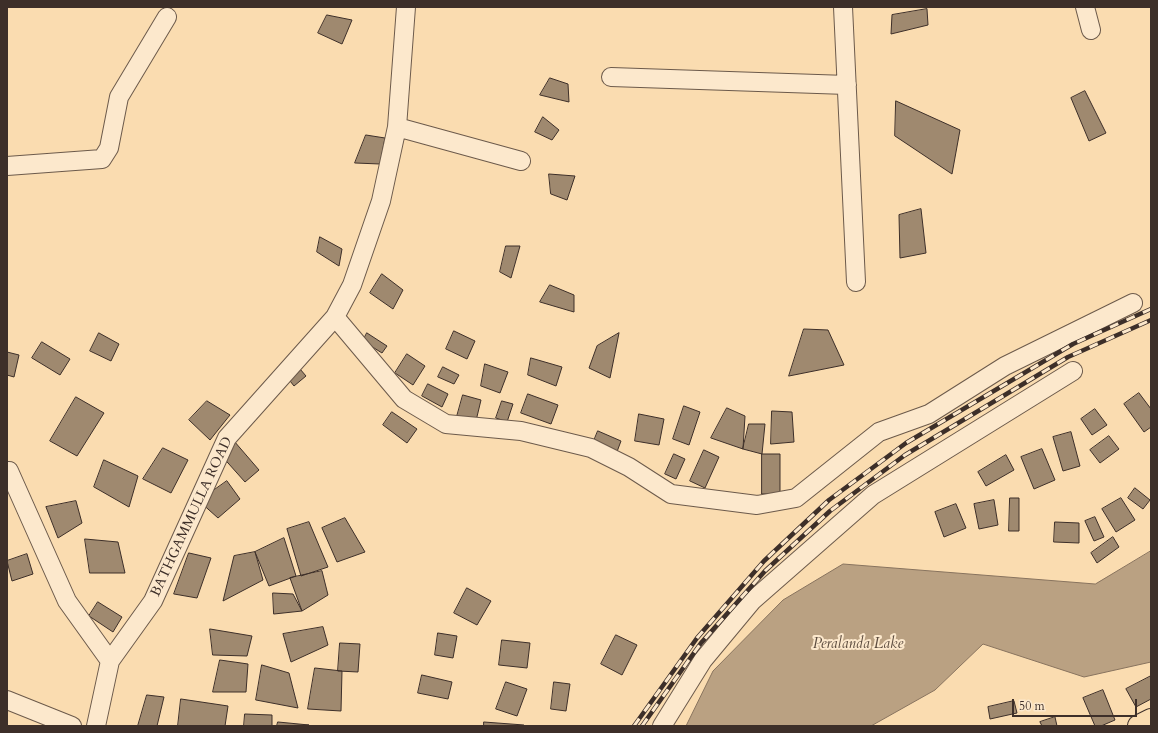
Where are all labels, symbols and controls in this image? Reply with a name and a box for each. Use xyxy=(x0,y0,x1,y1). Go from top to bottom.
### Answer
street label: BATHGAMMULLA ROAD xyxy=(148,435,236,599)
water label: Peralanda Lake xyxy=(813,636,903,654)
scale bar xyxy=(1014,691,1139,717)
text: 50 m xyxy=(1019,698,1045,714)

